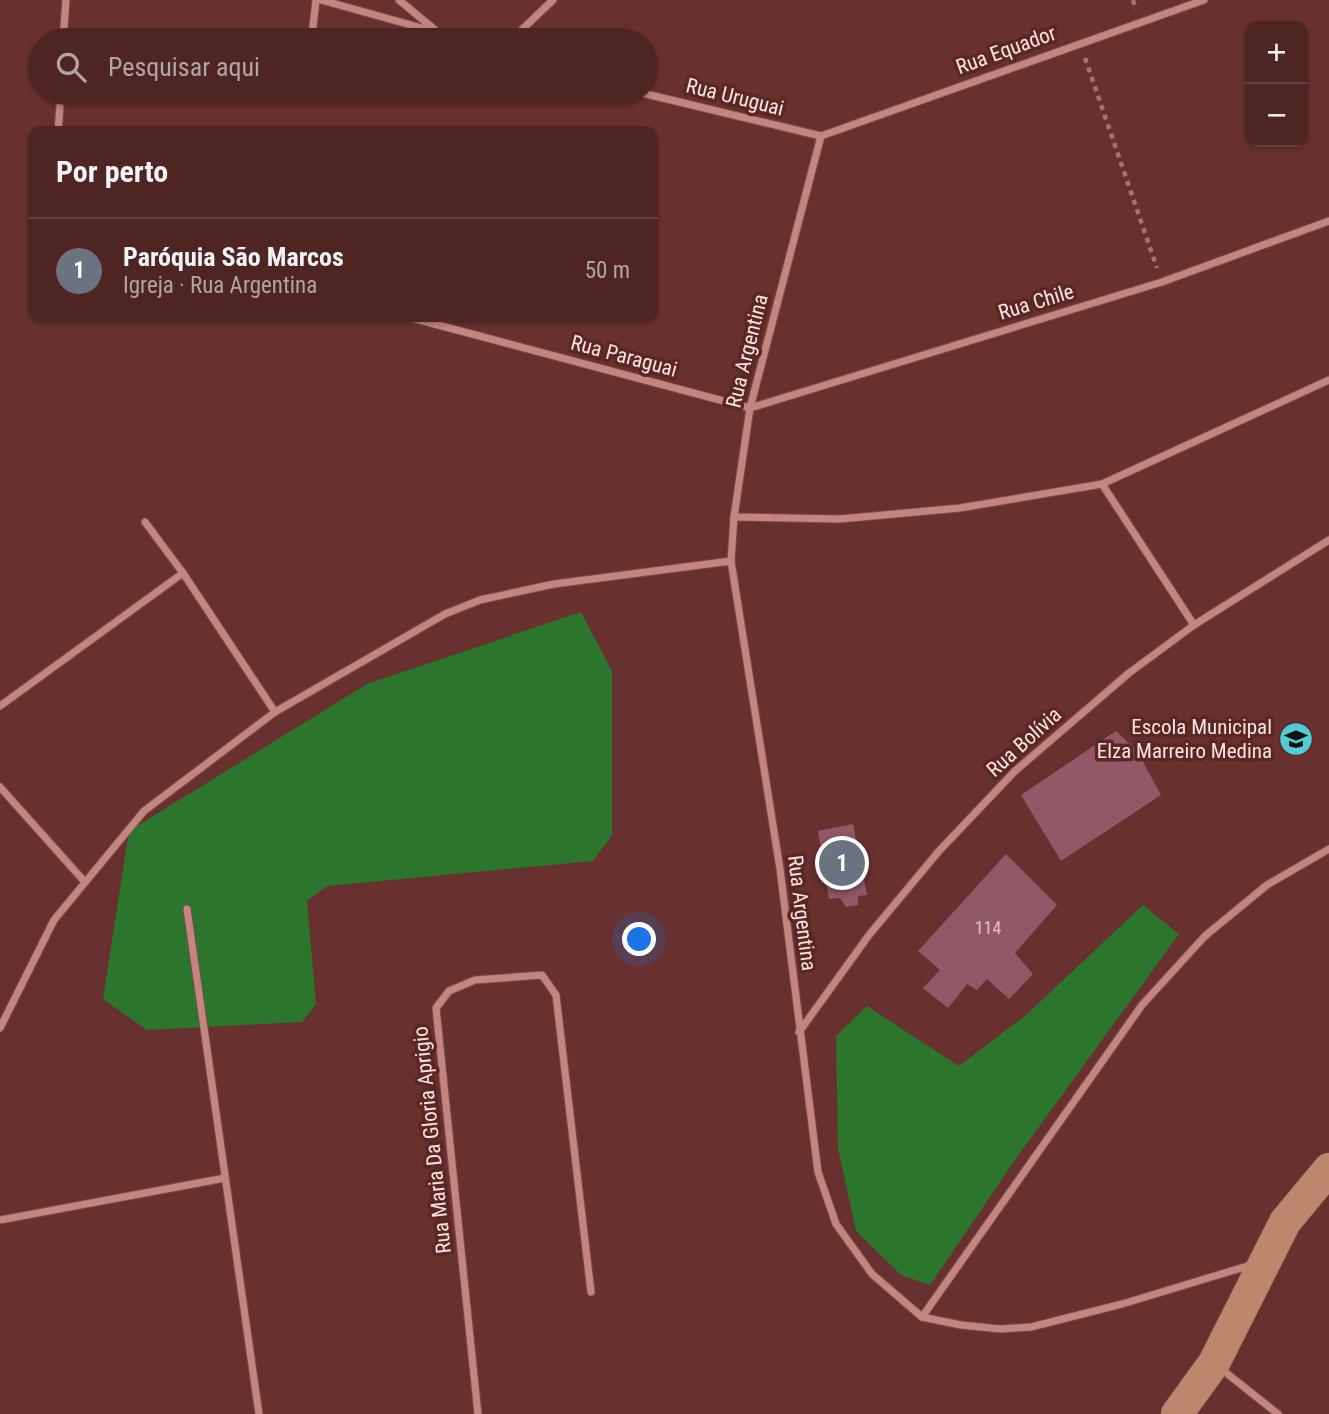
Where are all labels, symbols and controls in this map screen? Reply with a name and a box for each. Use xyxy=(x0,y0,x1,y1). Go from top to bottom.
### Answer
street label: Rua Equador xyxy=(953,21,1059,79)
map controls xyxy=(1245,21,1308,147)
button: + xyxy=(1245,21,1308,84)
search box xyxy=(28,28,658,105)
icon: search xyxy=(52,48,90,86)
text: Pesquisar aqui xyxy=(108,52,260,82)
street label: Rua Uruguai xyxy=(684,73,786,121)
button: − xyxy=(1245,84,1308,147)
text: Por perto xyxy=(56,154,168,189)
text: Paróquia São Marcos xyxy=(123,242,344,272)
text: 1 xyxy=(73,257,85,284)
text: 50 m xyxy=(585,257,630,284)
text: Igreja · Rua Argentina xyxy=(123,272,317,299)
street label: Rua Chile xyxy=(995,279,1077,325)
street label: Rua Argentina xyxy=(721,292,773,410)
street label: Rua Paraguai xyxy=(568,330,680,382)
street label: Rua Bolívia xyxy=(982,702,1066,782)
place label: Escola Municipal Elza Marreiro Medina xyxy=(1097,715,1272,763)
school or university icon: Escola Municipal Elza Marreiro Medina xyxy=(1277,720,1315,758)
pin: 1 xyxy=(819,837,865,889)
street label: Rua Argentina xyxy=(783,854,821,972)
house number: 114 xyxy=(975,917,1001,938)
your location xyxy=(622,922,656,956)
street label: Rua Maria Da Gloria Aprigio xyxy=(408,1025,456,1255)

